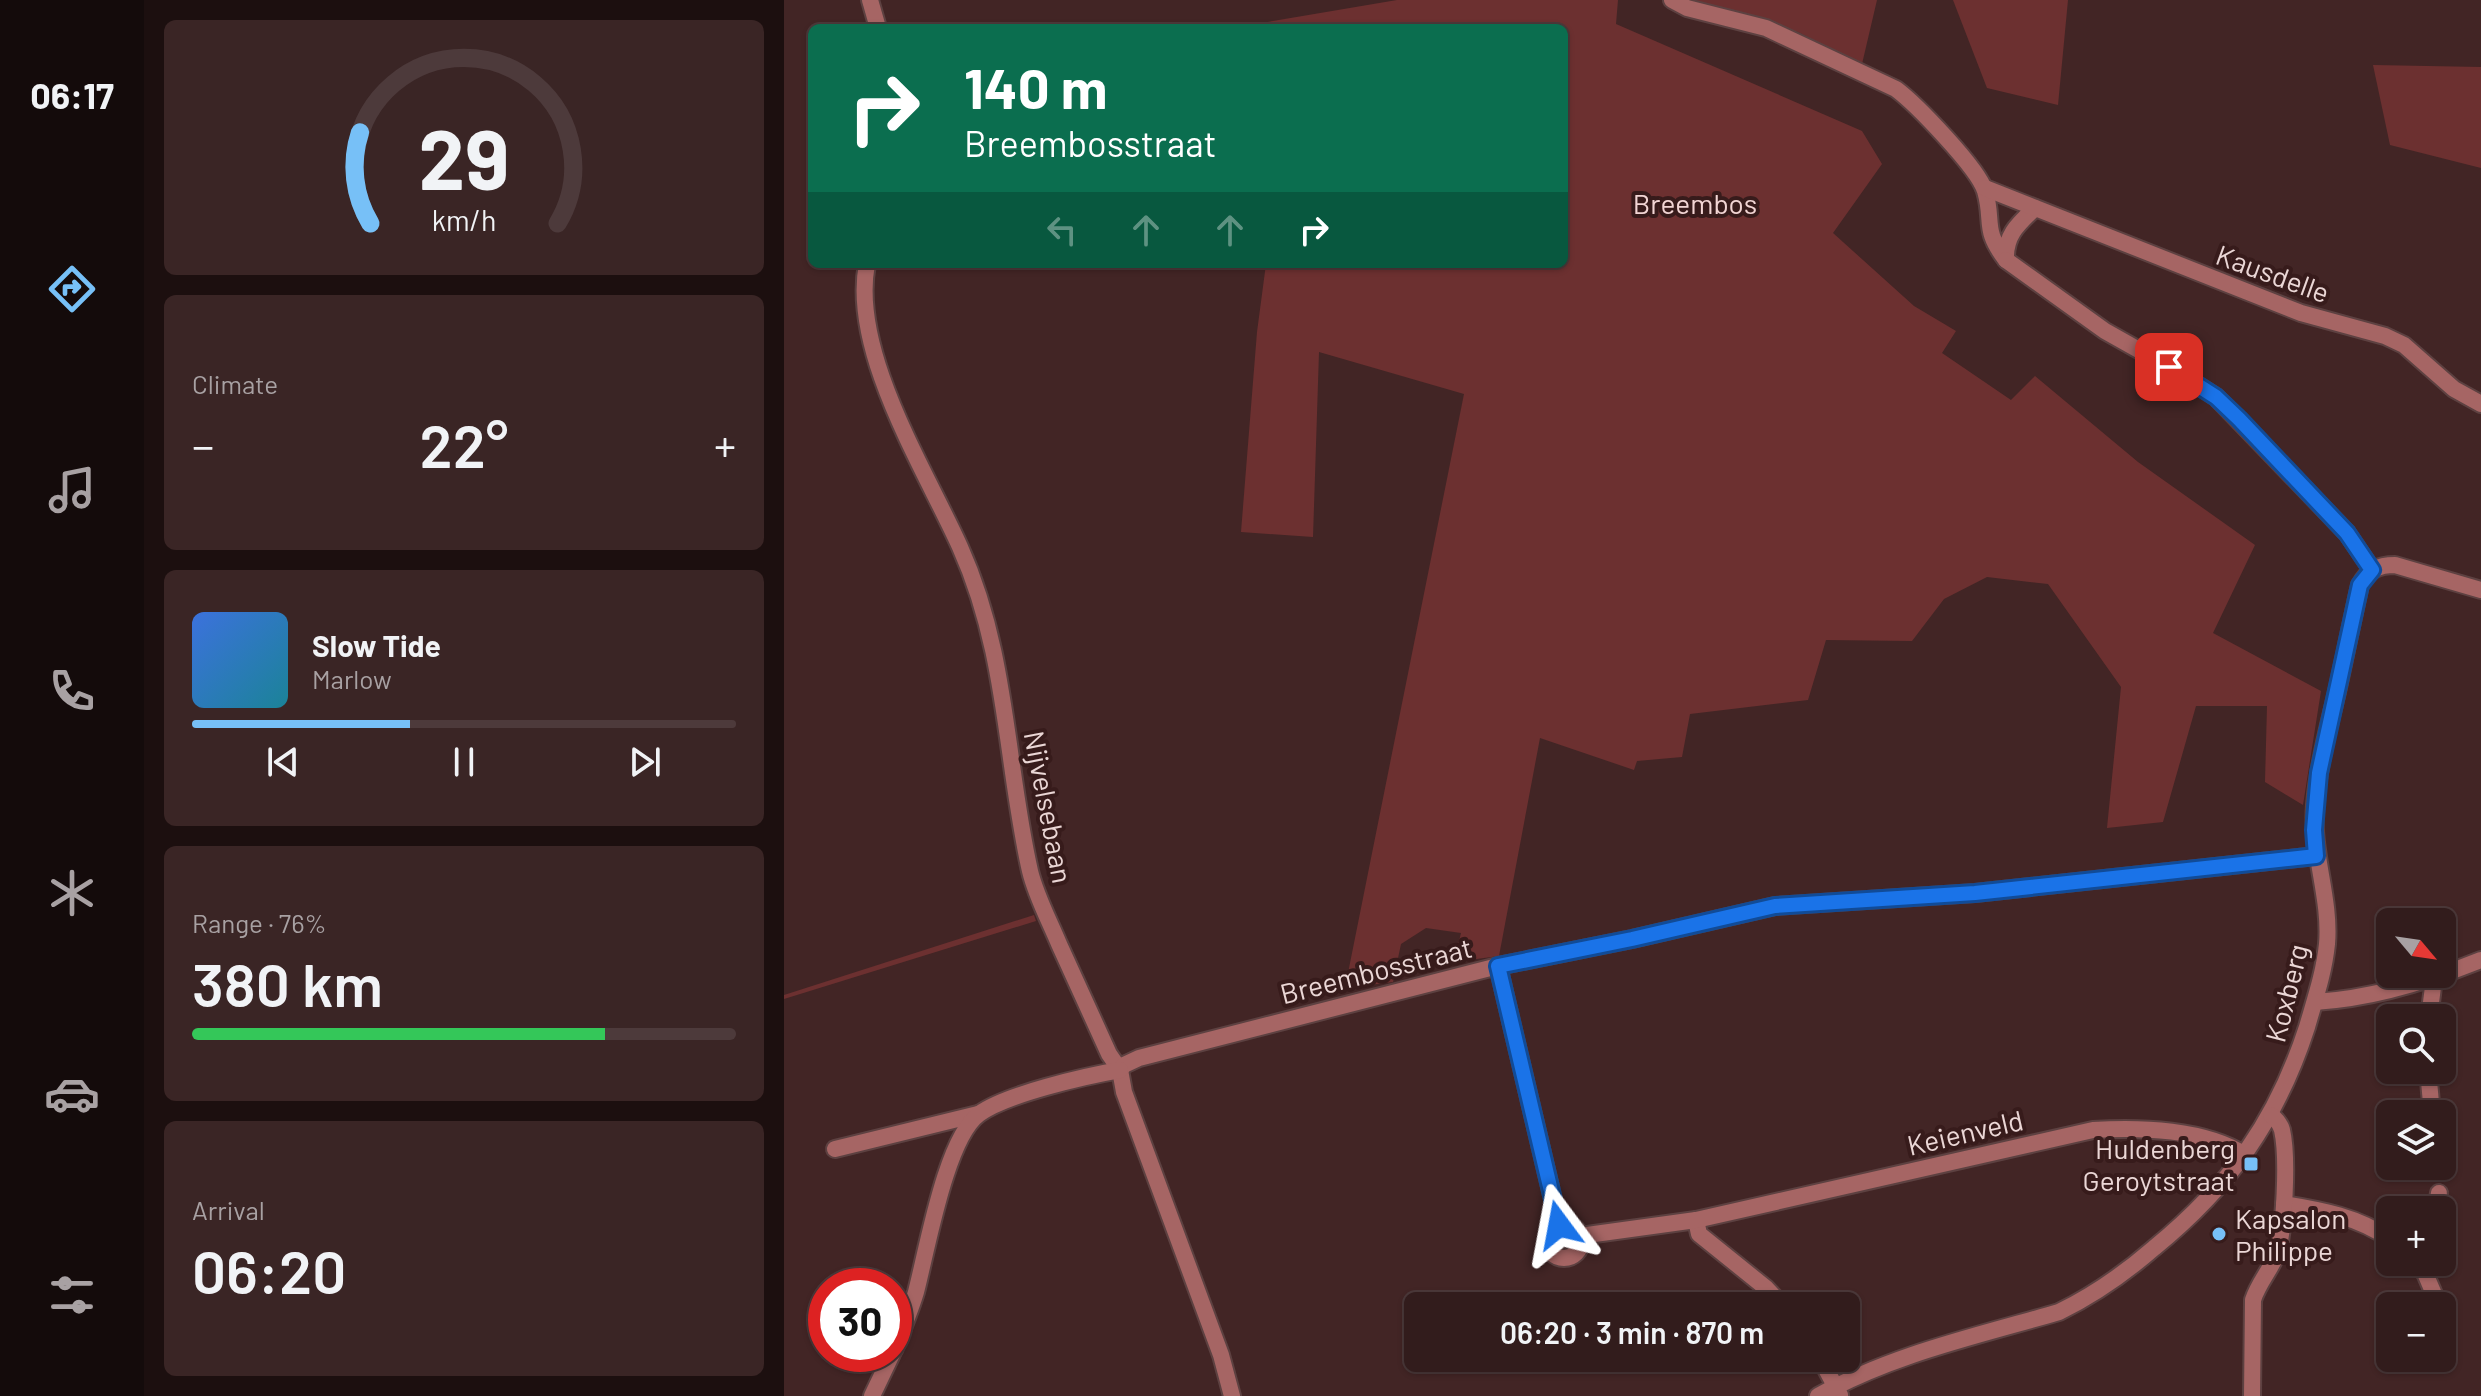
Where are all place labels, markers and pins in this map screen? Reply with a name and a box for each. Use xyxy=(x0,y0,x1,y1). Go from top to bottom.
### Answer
pin xyxy=(2135,333,2203,401)
place label: Huldenberg Geroytstraat xyxy=(2083,1131,2235,1197)
marker: Huldenberg Geroytstraat xyxy=(2242,1155,2260,1173)
place label: Kapsalon Philippe xyxy=(2235,1201,2346,1267)
marker: Kapsalon Philippe xyxy=(2210,1225,2228,1243)

